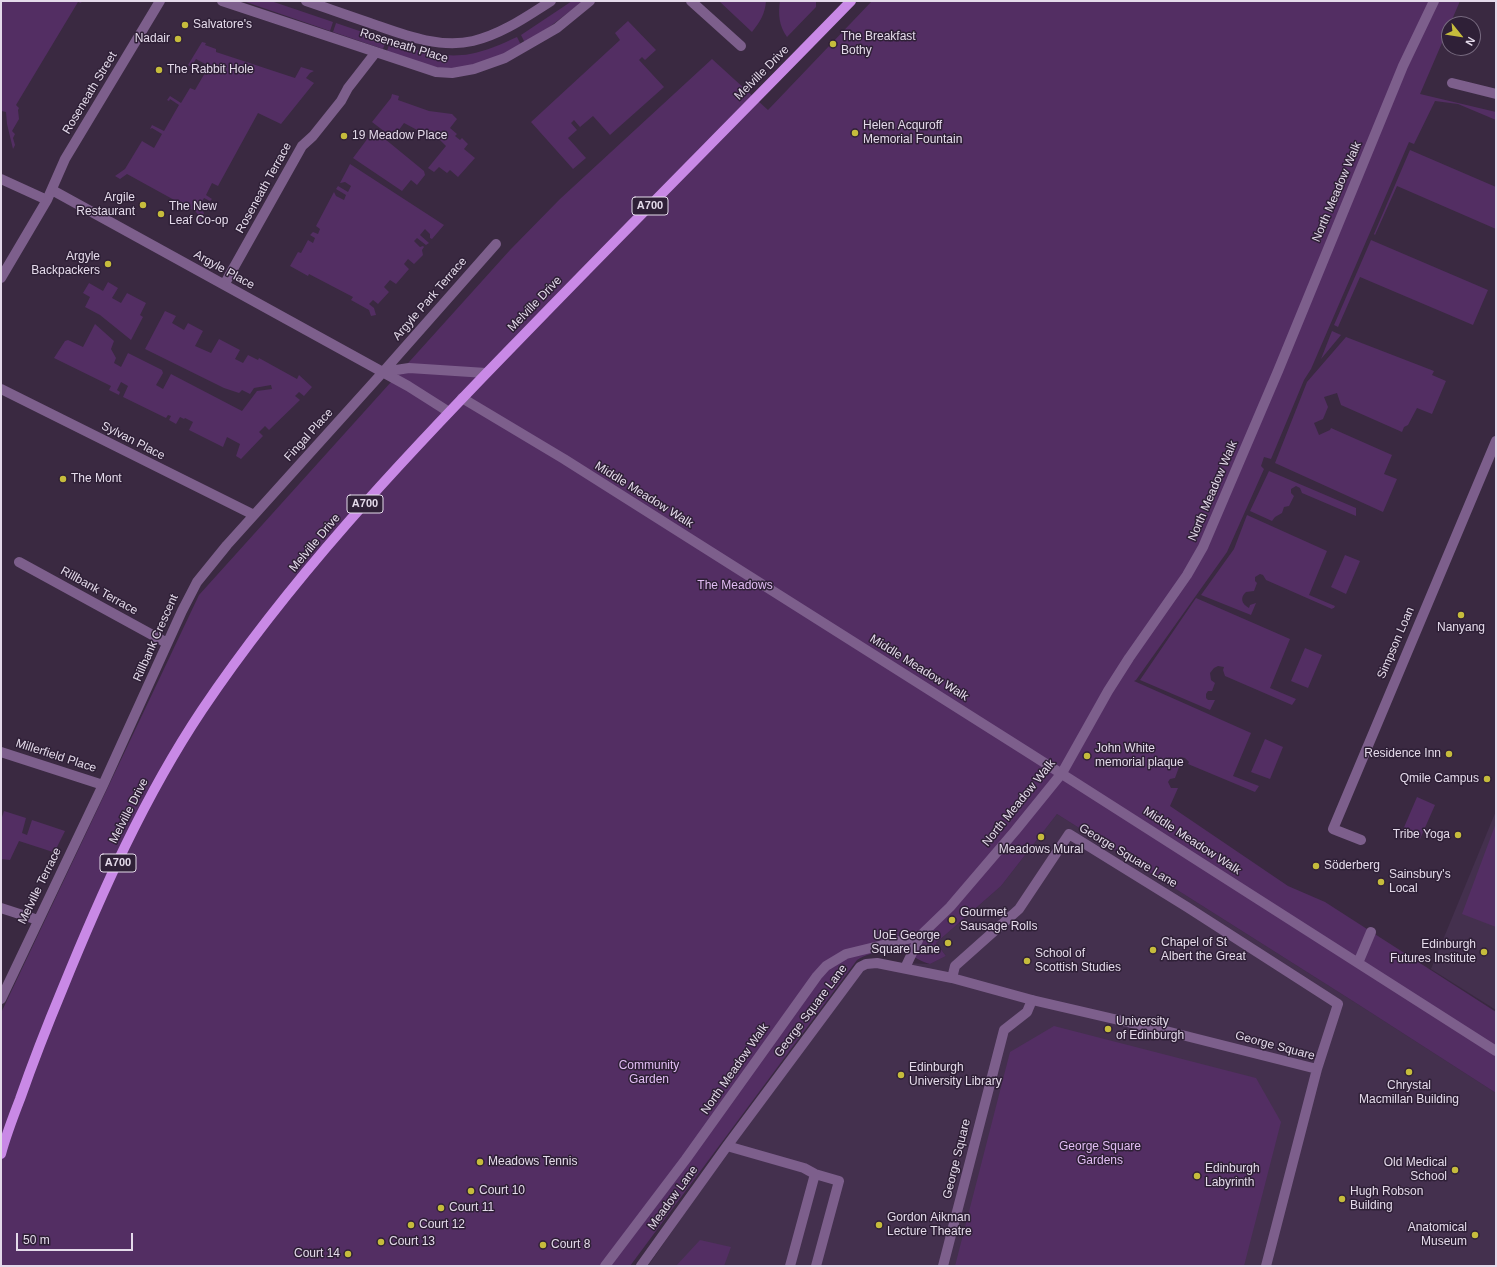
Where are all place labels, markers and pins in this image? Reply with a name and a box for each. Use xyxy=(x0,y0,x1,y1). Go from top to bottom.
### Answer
place label: Salvatore's xyxy=(193,18,252,32)
marker: Salvatore's xyxy=(180,20,190,30)
place label: The Breakfast Bothy xyxy=(841,30,916,58)
place label: Nadair xyxy=(135,32,170,46)
marker: Nadair xyxy=(173,34,183,44)
marker: The Breakfast Bothy xyxy=(828,39,838,49)
place label: The Rabbit Hole xyxy=(167,63,254,77)
marker: The Rabbit Hole xyxy=(154,65,164,75)
place label: Helen Acquroff Memorial Fountain xyxy=(863,119,962,147)
marker: Helen Acquroff Memorial Fountain xyxy=(850,128,860,138)
place label: 19 Meadow Place xyxy=(352,129,447,143)
marker: 19 Meadow Place xyxy=(339,131,349,141)
place label: Argile Restaurant xyxy=(76,191,135,219)
marker: Argile Restaurant xyxy=(138,200,148,210)
place label: The New Leaf Co-op xyxy=(169,200,228,228)
marker: The New Leaf Co-op xyxy=(156,209,166,219)
place label: Argyle Backpackers xyxy=(31,250,100,278)
marker: Argyle Backpackers xyxy=(103,259,113,269)
place label: The Mont xyxy=(71,472,122,486)
marker: The Mont xyxy=(58,474,68,484)
marker: Nanyang xyxy=(1456,610,1466,620)
place label: Nanyang xyxy=(1437,621,1485,635)
place label: John White memorial plaque xyxy=(1095,742,1184,770)
place label: Residence Inn xyxy=(1364,747,1441,761)
marker: Residence Inn xyxy=(1444,749,1454,759)
marker: John White memorial plaque xyxy=(1082,751,1092,761)
place label: Qmile Campus xyxy=(1400,772,1479,786)
marker: Qmile Campus xyxy=(1482,774,1492,784)
place label: Tribe Yoga xyxy=(1393,828,1450,842)
marker: Tribe Yoga xyxy=(1453,830,1463,840)
marker: Meadows Mural xyxy=(1036,832,1046,842)
place label: Meadows Mural xyxy=(999,843,1083,857)
place label: Söderberg xyxy=(1324,859,1380,873)
marker: Söderberg xyxy=(1311,861,1321,871)
place label: Sainsbury's Local xyxy=(1389,868,1451,896)
marker: Sainsbury's Local xyxy=(1376,877,1386,887)
place label: Gourmet Sausage Rolls xyxy=(960,906,1037,934)
marker: Gourmet Sausage Rolls xyxy=(947,915,957,925)
place label: UoE George Square Lane xyxy=(871,929,940,957)
place label: Chapel of St Albert the Great xyxy=(1161,936,1246,964)
marker: UoE George Square Lane xyxy=(943,938,953,948)
place label: Edinburgh Futures Institute xyxy=(1390,938,1476,966)
marker: Chapel of St Albert the Great xyxy=(1148,945,1158,955)
place label: School of Scottish Studies xyxy=(1035,947,1121,975)
marker: Edinburgh Futures Institute xyxy=(1479,947,1489,957)
marker: School of Scottish Studies xyxy=(1022,956,1032,966)
place label: University of Edinburgh xyxy=(1116,1015,1184,1043)
marker: University of Edinburgh xyxy=(1103,1024,1113,1034)
place label: Edinburgh University Library xyxy=(909,1061,1002,1089)
marker: Chrystal Macmillan Building xyxy=(1404,1067,1414,1077)
marker: Edinburgh University Library xyxy=(896,1070,906,1080)
place label: Chrystal Macmillan Building xyxy=(1359,1079,1459,1107)
place label: Meadows Tennis xyxy=(488,1155,577,1169)
place label: Old Medical School xyxy=(1384,1156,1447,1184)
marker: Meadows Tennis xyxy=(475,1157,485,1167)
place label: Edinburgh Labyrinth xyxy=(1205,1162,1260,1190)
marker: Old Medical School xyxy=(1450,1165,1460,1175)
marker: Edinburgh Labyrinth xyxy=(1192,1171,1202,1181)
place label: Court 10 xyxy=(479,1184,525,1198)
place label: Hugh Robson Building xyxy=(1350,1185,1423,1213)
marker: Court 10 xyxy=(466,1186,476,1196)
marker: Hugh Robson Building xyxy=(1337,1194,1347,1204)
place label: Court 11 xyxy=(449,1201,494,1215)
marker: Court 11 xyxy=(436,1203,446,1213)
place label: Gordon Aikman Lecture Theatre xyxy=(887,1211,972,1239)
place label: Court 12 xyxy=(419,1218,465,1232)
marker: Court 12 xyxy=(406,1220,416,1230)
marker: Gordon Aikman Lecture Theatre xyxy=(874,1220,884,1230)
place label: Anatomical Museum xyxy=(1408,1221,1467,1249)
marker: Anatomical Museum xyxy=(1470,1230,1480,1240)
place label: Court 13 xyxy=(389,1235,435,1249)
marker: Court 13 xyxy=(376,1237,386,1247)
place label: Court 8 xyxy=(551,1238,590,1252)
marker: Court 8 xyxy=(538,1240,548,1250)
place label: Court 14 xyxy=(294,1247,340,1261)
marker: Court 14 xyxy=(343,1249,353,1259)

